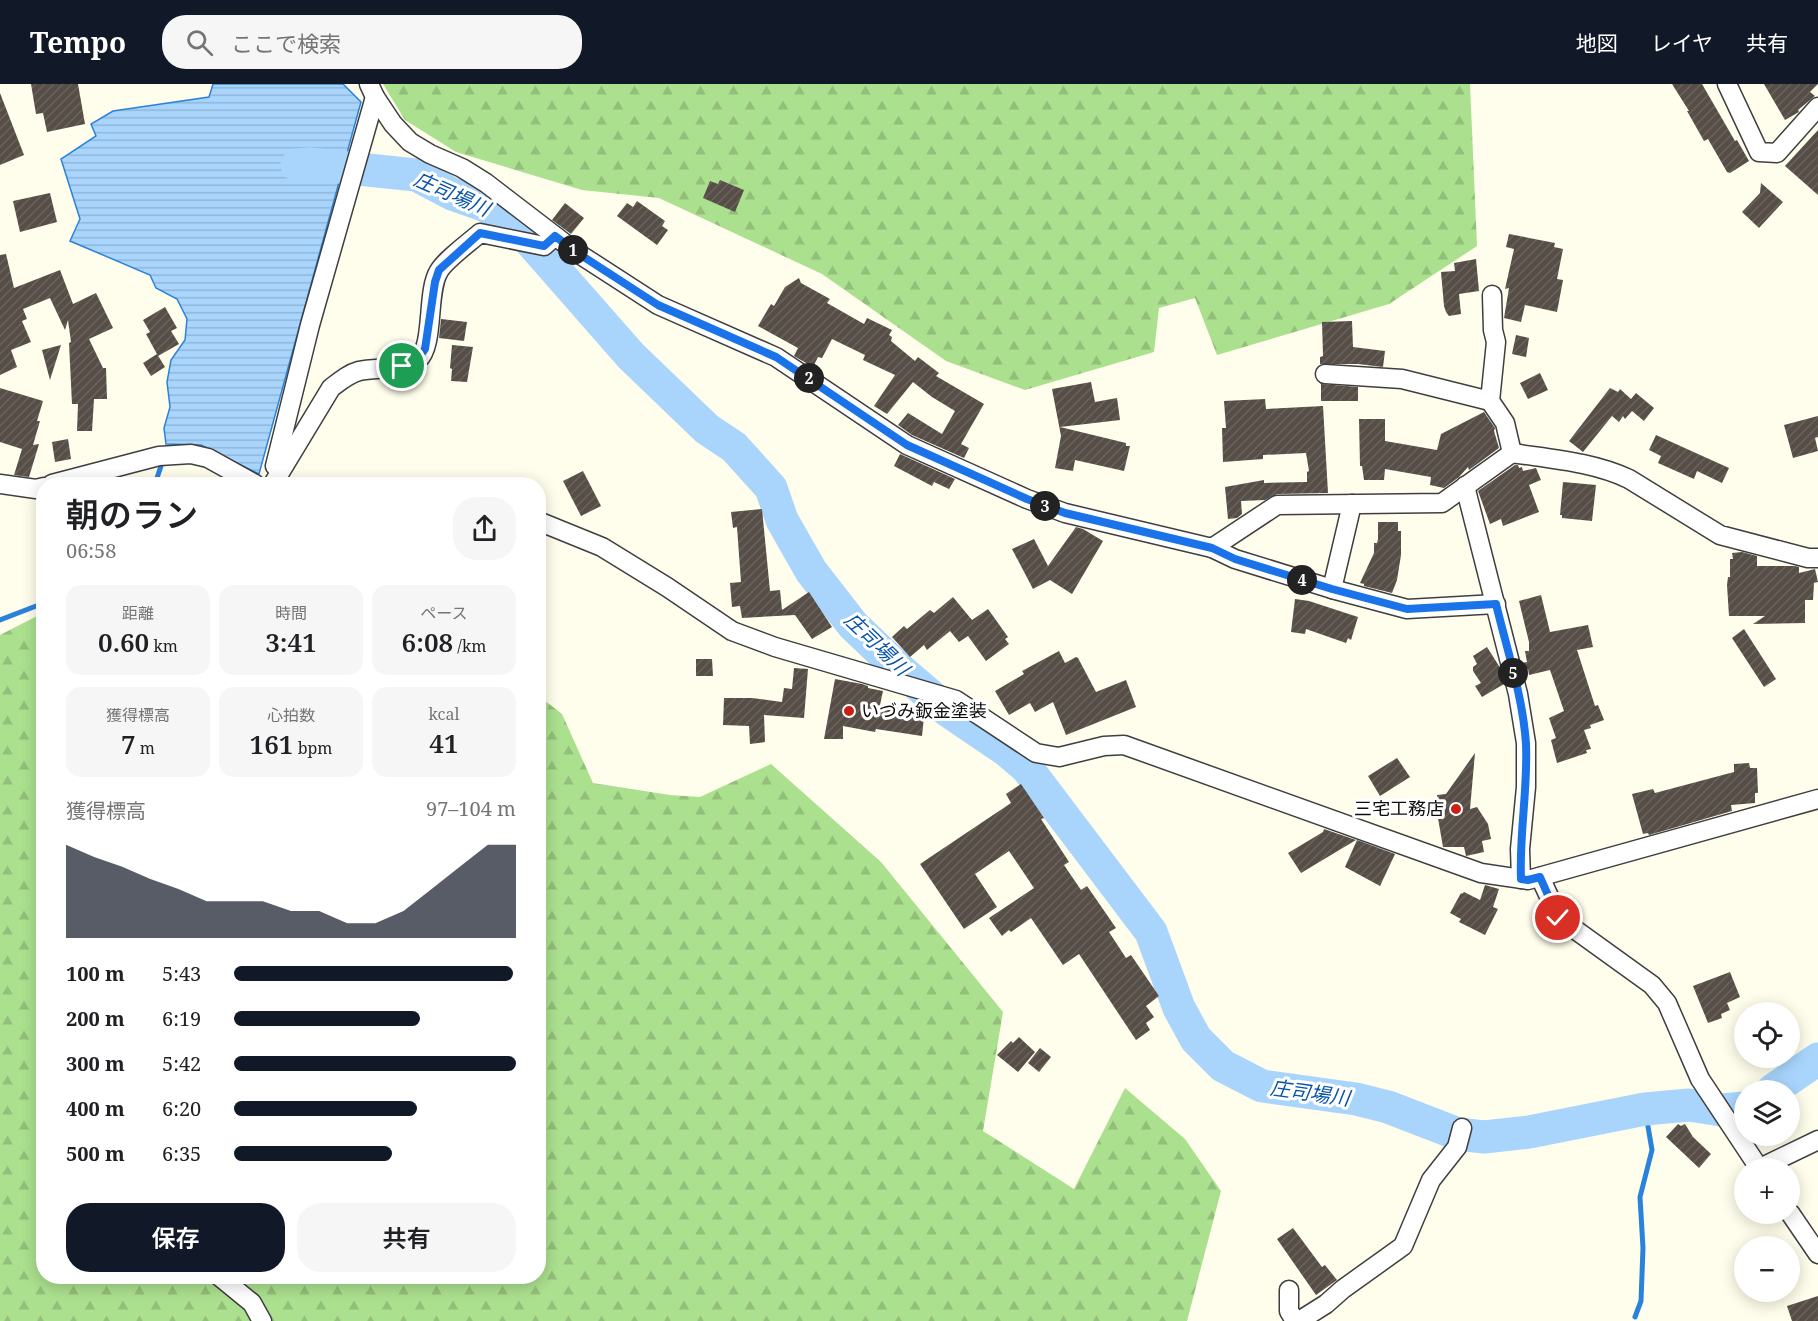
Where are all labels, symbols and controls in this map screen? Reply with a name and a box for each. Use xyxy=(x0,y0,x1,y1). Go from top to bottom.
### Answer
search box xyxy=(162,15,582,69)
text: Tempo xyxy=(30,23,126,61)
icon: search xyxy=(183,26,216,59)
text: ここで検索 xyxy=(231,28,341,58)
text: 地図 xyxy=(1576,29,1618,57)
text: レイヤ xyxy=(1651,29,1713,57)
text: 共有 xyxy=(1746,29,1788,57)
water label: 庄司場川 xyxy=(410,165,496,223)
pin: 1 xyxy=(558,235,588,265)
text: 1 xyxy=(568,239,578,261)
pin xyxy=(376,340,427,391)
icon: arrive xyxy=(385,349,418,382)
pin: 2 xyxy=(794,363,824,393)
text: 2 xyxy=(804,367,814,389)
pin: 3 xyxy=(1030,491,1060,521)
text: 朝のラン xyxy=(66,492,198,537)
text: 3 xyxy=(1040,495,1050,517)
button: share xyxy=(453,497,516,560)
text: 06:58 xyxy=(66,537,116,564)
pin: 4 xyxy=(1287,565,1317,595)
text: 4 xyxy=(1297,569,1307,591)
text: 距離 xyxy=(122,602,154,624)
text: 時間 xyxy=(275,602,307,624)
text: ペース xyxy=(420,602,468,624)
water label: 庄司場川 xyxy=(839,606,917,683)
text: 0.60 xyxy=(98,624,149,660)
text: 3:41 xyxy=(265,624,317,660)
text: 6:08 xyxy=(402,624,453,660)
text: km xyxy=(149,635,178,657)
text: /km xyxy=(453,635,486,657)
pin: 5 xyxy=(1498,658,1528,688)
text: 5 xyxy=(1508,662,1518,684)
place label: いづみ鈑金塗装 xyxy=(861,698,987,722)
text: kcal xyxy=(429,703,459,725)
text: 獲得標高 xyxy=(106,704,170,726)
text: 心拍数 xyxy=(267,704,315,726)
marker: いづみ鈑金塗装 xyxy=(842,704,856,718)
text: 41 xyxy=(429,725,459,761)
text: 7 xyxy=(121,726,136,762)
text: 161 xyxy=(250,726,293,762)
text: m xyxy=(136,737,155,759)
text: bpm xyxy=(293,737,332,759)
text: 97–104 m xyxy=(426,795,516,822)
place label: 三宅工務店 xyxy=(1354,796,1444,820)
text: 獲得標高 xyxy=(66,797,146,824)
marker: 三宅工務店 xyxy=(1449,802,1463,816)
pin xyxy=(1532,892,1583,943)
icon: check xyxy=(1541,901,1574,934)
text: 100 m xyxy=(66,960,125,987)
text: 5:43 xyxy=(162,960,201,987)
map controls xyxy=(1734,1002,1800,1302)
button: locate xyxy=(1734,1002,1800,1068)
text: 200 m xyxy=(66,1005,125,1032)
text: 6:19 xyxy=(162,1005,201,1032)
text: 300 m xyxy=(66,1050,125,1077)
text: 5:42 xyxy=(162,1050,201,1077)
water label: 庄司場川 xyxy=(1269,1074,1354,1112)
button: layers xyxy=(1734,1080,1800,1146)
text: 400 m xyxy=(66,1095,125,1122)
text: 6:20 xyxy=(162,1095,201,1122)
text: 500 m xyxy=(66,1140,125,1167)
text: 6:35 xyxy=(162,1140,201,1167)
button: + xyxy=(1734,1158,1800,1224)
button: 保存 xyxy=(66,1203,285,1272)
button: 共有 xyxy=(297,1203,516,1272)
button: − xyxy=(1734,1236,1800,1302)

